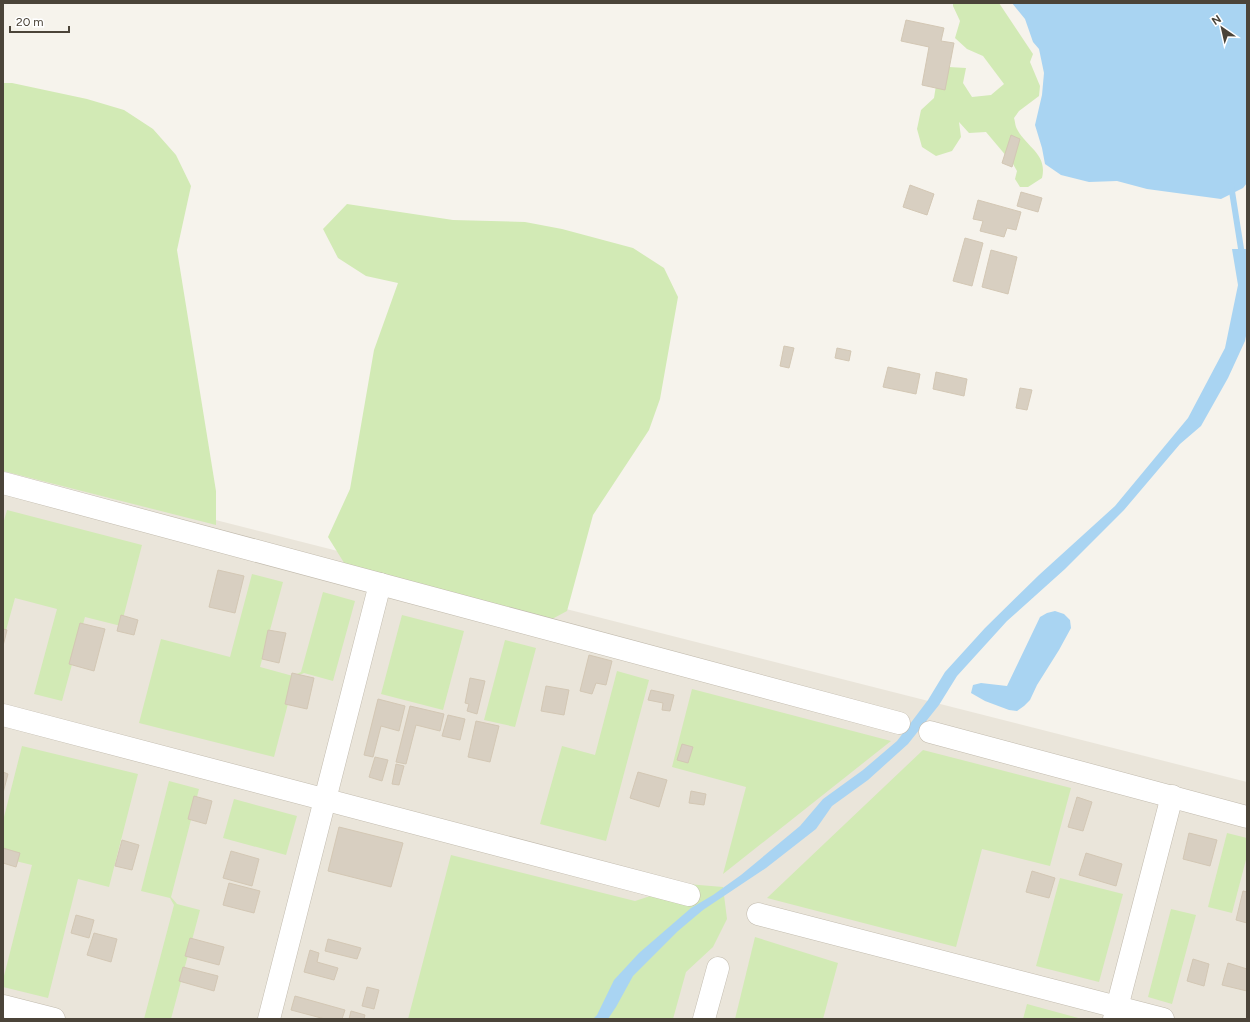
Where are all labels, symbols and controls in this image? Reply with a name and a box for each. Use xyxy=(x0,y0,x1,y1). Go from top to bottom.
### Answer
scale bar xyxy=(10,8,69,34)
north arrow xyxy=(1202,8,1242,48)
text: N xyxy=(1210,12,1224,28)
text: 20 m xyxy=(16,15,44,29)

